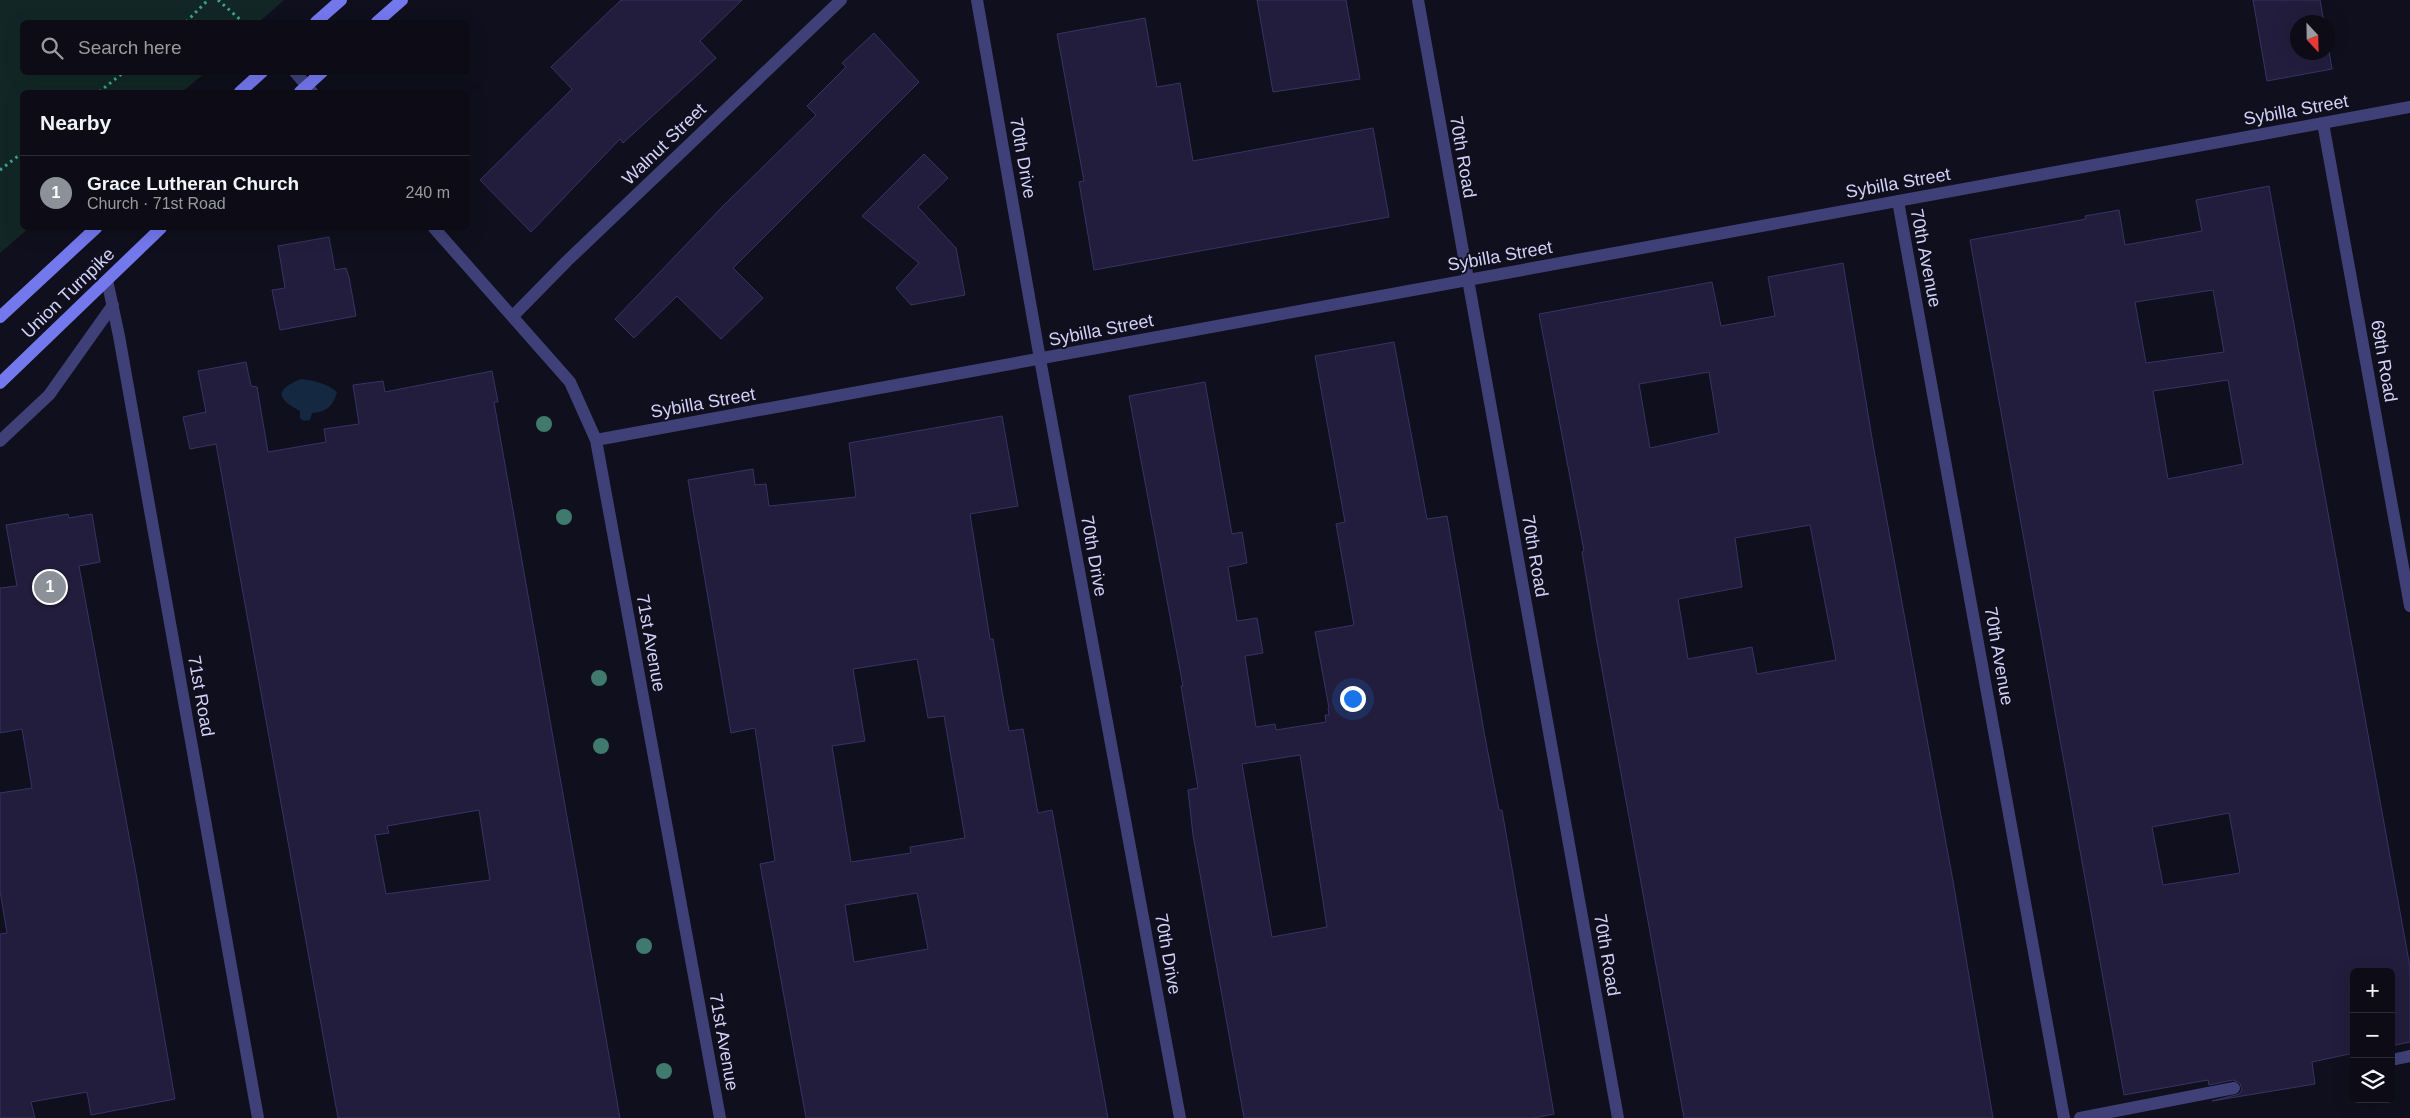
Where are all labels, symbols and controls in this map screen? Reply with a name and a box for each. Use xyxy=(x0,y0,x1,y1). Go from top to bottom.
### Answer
north arrow xyxy=(2290,15,2335,60)
search box xyxy=(20,20,470,75)
icon: search xyxy=(38,34,66,62)
text: Search here xyxy=(78,37,182,58)
street label: Sybilla Street xyxy=(2242,91,2350,129)
street label: Walnut Street xyxy=(618,99,710,189)
text: Nearby xyxy=(40,111,111,134)
street label: 70th Road xyxy=(1446,114,1480,200)
street label: 70th Drive xyxy=(1006,116,1040,200)
street label: Sybilla Street xyxy=(1844,164,1952,202)
text: Grace Lutheran Church xyxy=(87,173,299,194)
text: 1 xyxy=(52,184,60,201)
text: 240 m xyxy=(406,184,450,201)
text: Church · 71st Road xyxy=(87,195,226,212)
street label: 70th Avenue xyxy=(1907,207,1945,309)
street label: Sybilla Street xyxy=(1446,237,1554,275)
street label: Union Turnpike xyxy=(18,244,118,342)
street label: Sybilla Street xyxy=(1047,310,1155,350)
street label: 69th Road xyxy=(2367,318,2401,404)
street label: Sybilla Street xyxy=(649,384,757,422)
street label: 70th Road xyxy=(1518,513,1552,599)
street label: 70th Drive xyxy=(1077,514,1111,598)
pin: 1 xyxy=(34,568,66,606)
street label: 71st Avenue xyxy=(633,593,669,693)
street label: 70th Avenue xyxy=(1980,605,2018,707)
street label: 71st Road xyxy=(184,654,218,738)
your location xyxy=(1340,686,1366,712)
street label: 70th Drive xyxy=(1151,912,1185,996)
street label: 70th Road xyxy=(1590,912,1624,998)
map controls xyxy=(2350,968,2395,1103)
button: + xyxy=(2350,968,2395,1013)
street label: 71st Avenue xyxy=(706,992,742,1092)
button: − xyxy=(2350,1013,2395,1058)
button: layers xyxy=(2350,1058,2395,1103)

